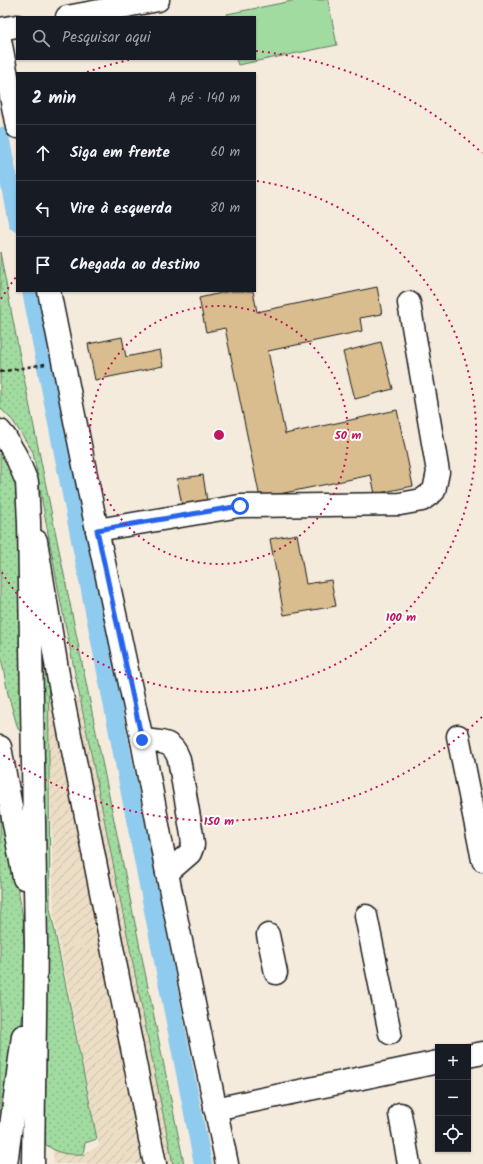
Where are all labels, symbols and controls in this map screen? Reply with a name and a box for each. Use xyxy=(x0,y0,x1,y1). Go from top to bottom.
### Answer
search box xyxy=(16,16,256,60)
text: Pesquisar aqui xyxy=(62,26,151,50)
icon: search xyxy=(30,27,52,49)
text: 2 min xyxy=(32,85,76,112)
text: A pé · 140 m xyxy=(168,88,240,109)
text: Siga em frente xyxy=(70,141,170,165)
icon: ahead xyxy=(32,142,54,164)
text: 60 m xyxy=(211,142,240,163)
text: Vire à esquerda xyxy=(70,197,172,221)
icon: left xyxy=(32,198,54,220)
text: 80 m xyxy=(210,198,240,219)
text: Chegada ao destino xyxy=(70,253,200,277)
icon: arrive xyxy=(32,254,54,276)
text: 50 m xyxy=(334,426,362,445)
centre of rings xyxy=(212,428,226,442)
route start xyxy=(231,497,249,515)
text: 100 m xyxy=(386,608,416,627)
route end xyxy=(133,731,151,749)
text: 150 m xyxy=(204,812,234,831)
map controls xyxy=(435,1044,471,1152)
button: + xyxy=(435,1044,471,1080)
button: − xyxy=(435,1080,471,1116)
button: locate xyxy=(435,1116,471,1152)

